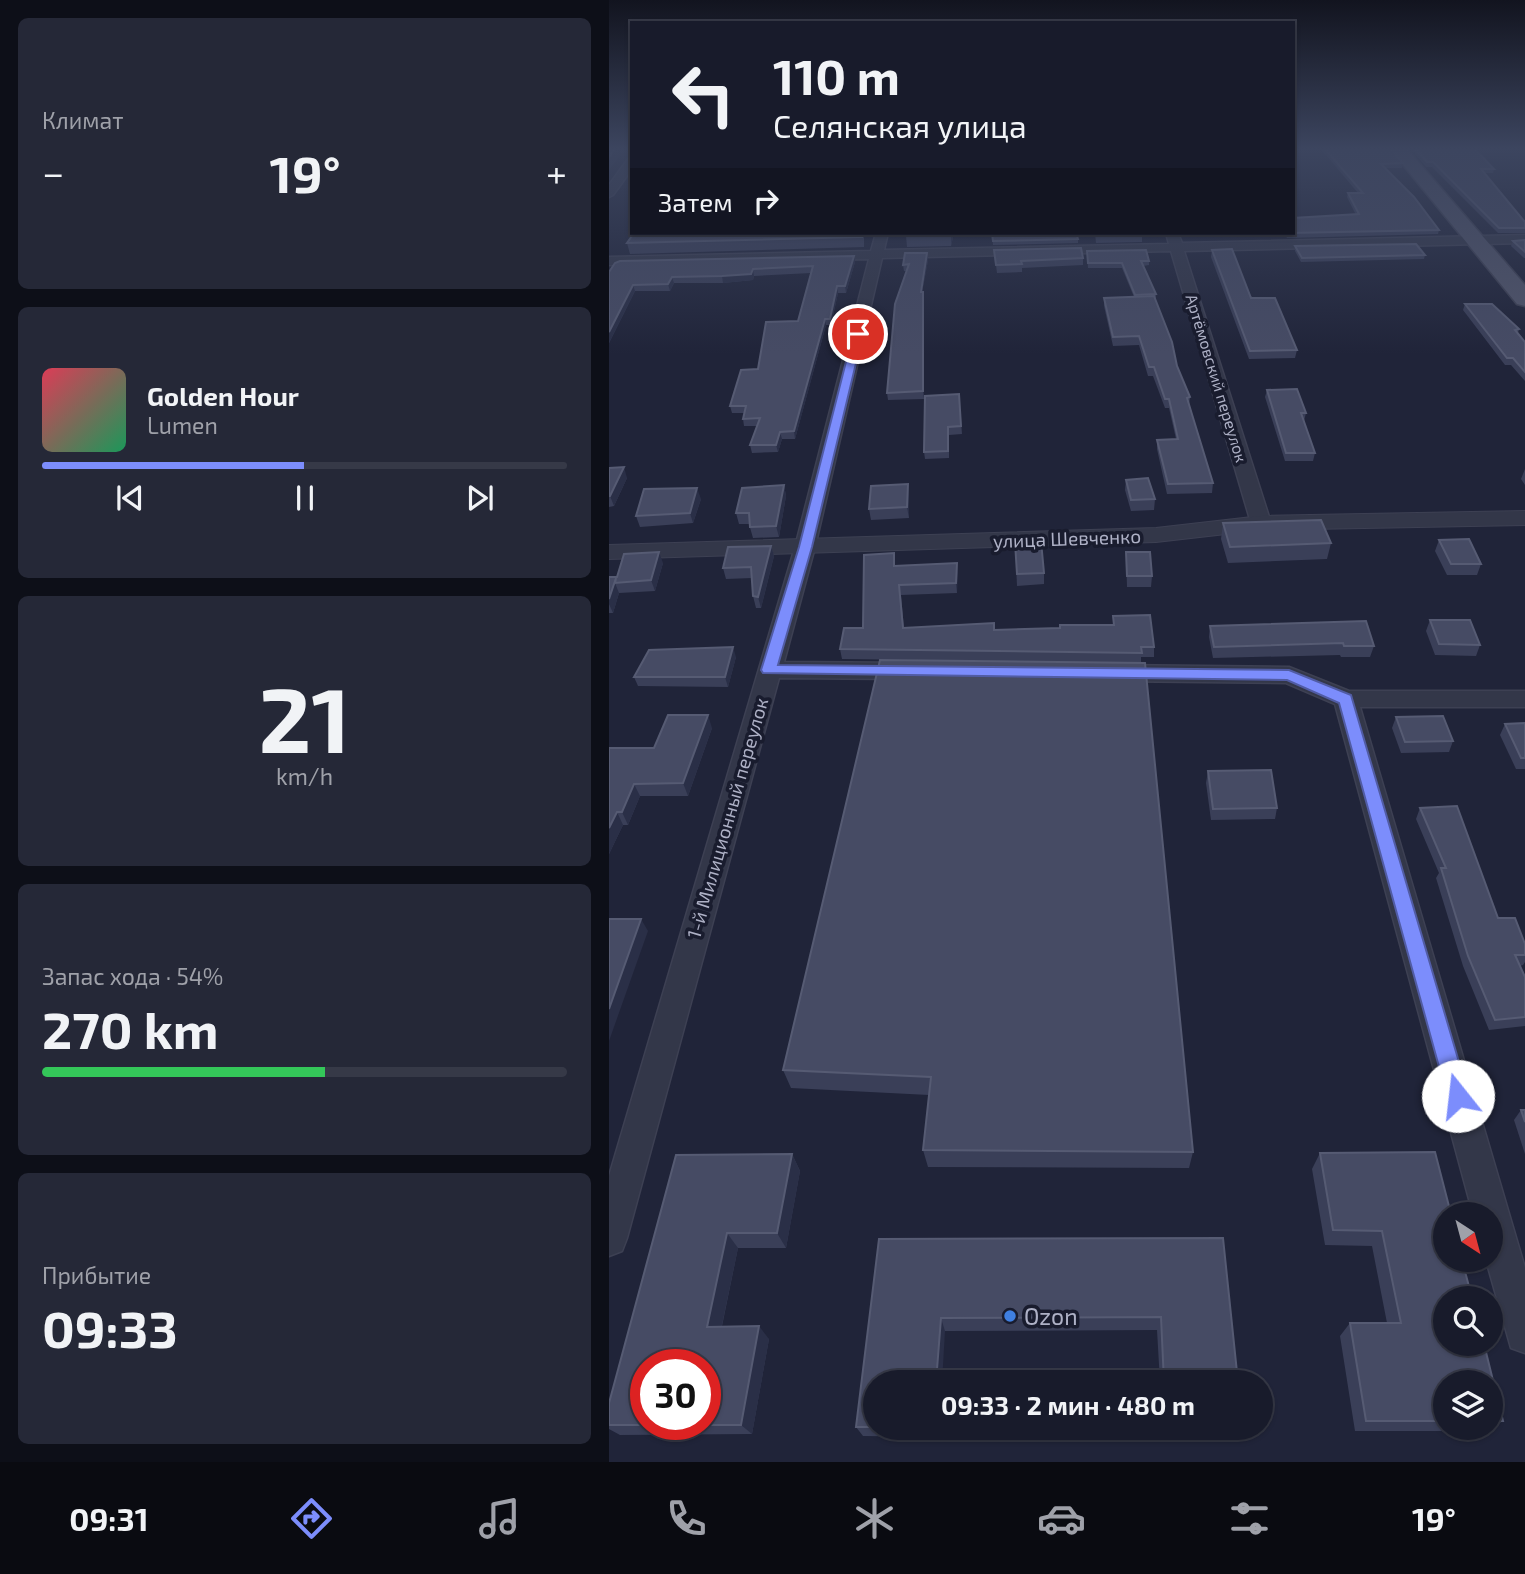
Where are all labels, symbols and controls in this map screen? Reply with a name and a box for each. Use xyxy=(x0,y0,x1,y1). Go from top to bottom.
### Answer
text: 110 m xyxy=(773,46,900,105)
icon: left xyxy=(658,49,749,140)
text: Климат xyxy=(42,106,123,134)
text: Селянская улица xyxy=(773,106,1027,144)
text: 19° xyxy=(270,141,341,203)
text: − xyxy=(42,149,64,195)
text: + xyxy=(546,149,567,195)
icon: right xyxy=(747,182,785,220)
text: Затем xyxy=(658,186,733,217)
street label: Артёмовский переулок xyxy=(1181,292,1252,465)
pin xyxy=(828,304,888,364)
icon: arrive xyxy=(839,315,877,353)
text: Golden Hour xyxy=(147,380,299,411)
text: Lumen xyxy=(147,411,218,439)
icon: previous xyxy=(111,479,149,517)
icon: pause xyxy=(286,479,324,517)
icon: next xyxy=(461,479,499,517)
street label: улица Шевченко xyxy=(993,524,1141,553)
text: 21 xyxy=(258,662,351,771)
street label: 1-й Милиционный переулок xyxy=(682,695,773,941)
text: km/h xyxy=(276,762,333,790)
text: Запас хода · 54% xyxy=(42,962,223,990)
text: 270 km xyxy=(42,997,219,1059)
position arrow xyxy=(1421,1059,1495,1133)
north arrow xyxy=(1433,1202,1503,1272)
map controls xyxy=(1433,1202,1503,1440)
text: Прибытие xyxy=(42,1261,151,1289)
button: search xyxy=(1433,1286,1503,1356)
text: 09:33 xyxy=(42,1296,178,1358)
place label: Ozon xyxy=(1024,1302,1078,1330)
marker: Ozon xyxy=(1002,1308,1018,1324)
speed limit sign: 30 xyxy=(630,1349,721,1440)
button: layers xyxy=(1433,1370,1503,1440)
text: 09:33 · 2 мин · 480 m xyxy=(941,1389,1195,1420)
icon: directions xyxy=(287,1494,336,1543)
icon: music xyxy=(475,1494,524,1543)
icon: phone xyxy=(662,1494,711,1543)
icon: climate xyxy=(850,1494,899,1543)
icon: car xyxy=(1037,1494,1086,1543)
icon: filters xyxy=(1225,1494,1274,1543)
text: 09:31 xyxy=(69,1499,149,1537)
text: 19° xyxy=(1412,1499,1456,1537)

